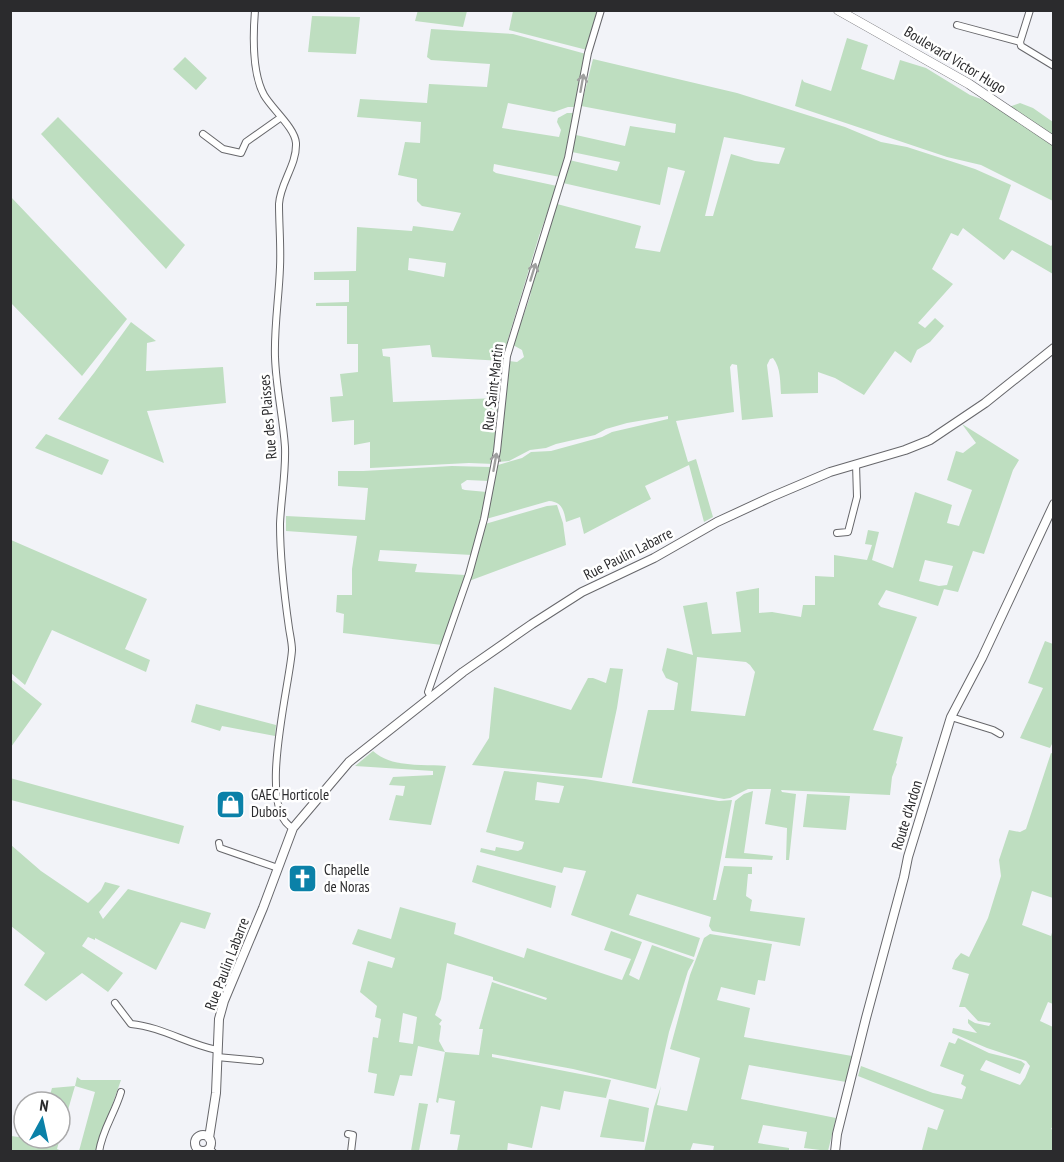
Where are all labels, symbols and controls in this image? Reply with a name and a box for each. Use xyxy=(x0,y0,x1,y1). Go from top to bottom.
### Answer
street label: Boulevard Victor Hugo xyxy=(901,22,1010,97)
one-way arrow xyxy=(577,74,588,94)
one-way arrow xyxy=(528,263,539,282)
street label: Rue Saint-Martin xyxy=(478,342,507,432)
street label: Rue des Plaisses xyxy=(254,374,281,460)
one-way arrow xyxy=(490,453,501,472)
street label: Rue Paulin Labarre xyxy=(580,523,675,584)
street label: Route d'Ardon xyxy=(887,778,926,852)
place label: GAEC Horticole Dubois xyxy=(251,785,329,821)
shop icon: GAEC Horticole Dubois xyxy=(214,788,246,820)
place label: Chapelle de Noras xyxy=(324,860,370,896)
church icon: Chapelle de Noras xyxy=(287,863,319,895)
street label: Rue Paulin Labarre xyxy=(200,915,253,1013)
north arrow xyxy=(12,1090,72,1150)
text: N xyxy=(38,1095,50,1116)

